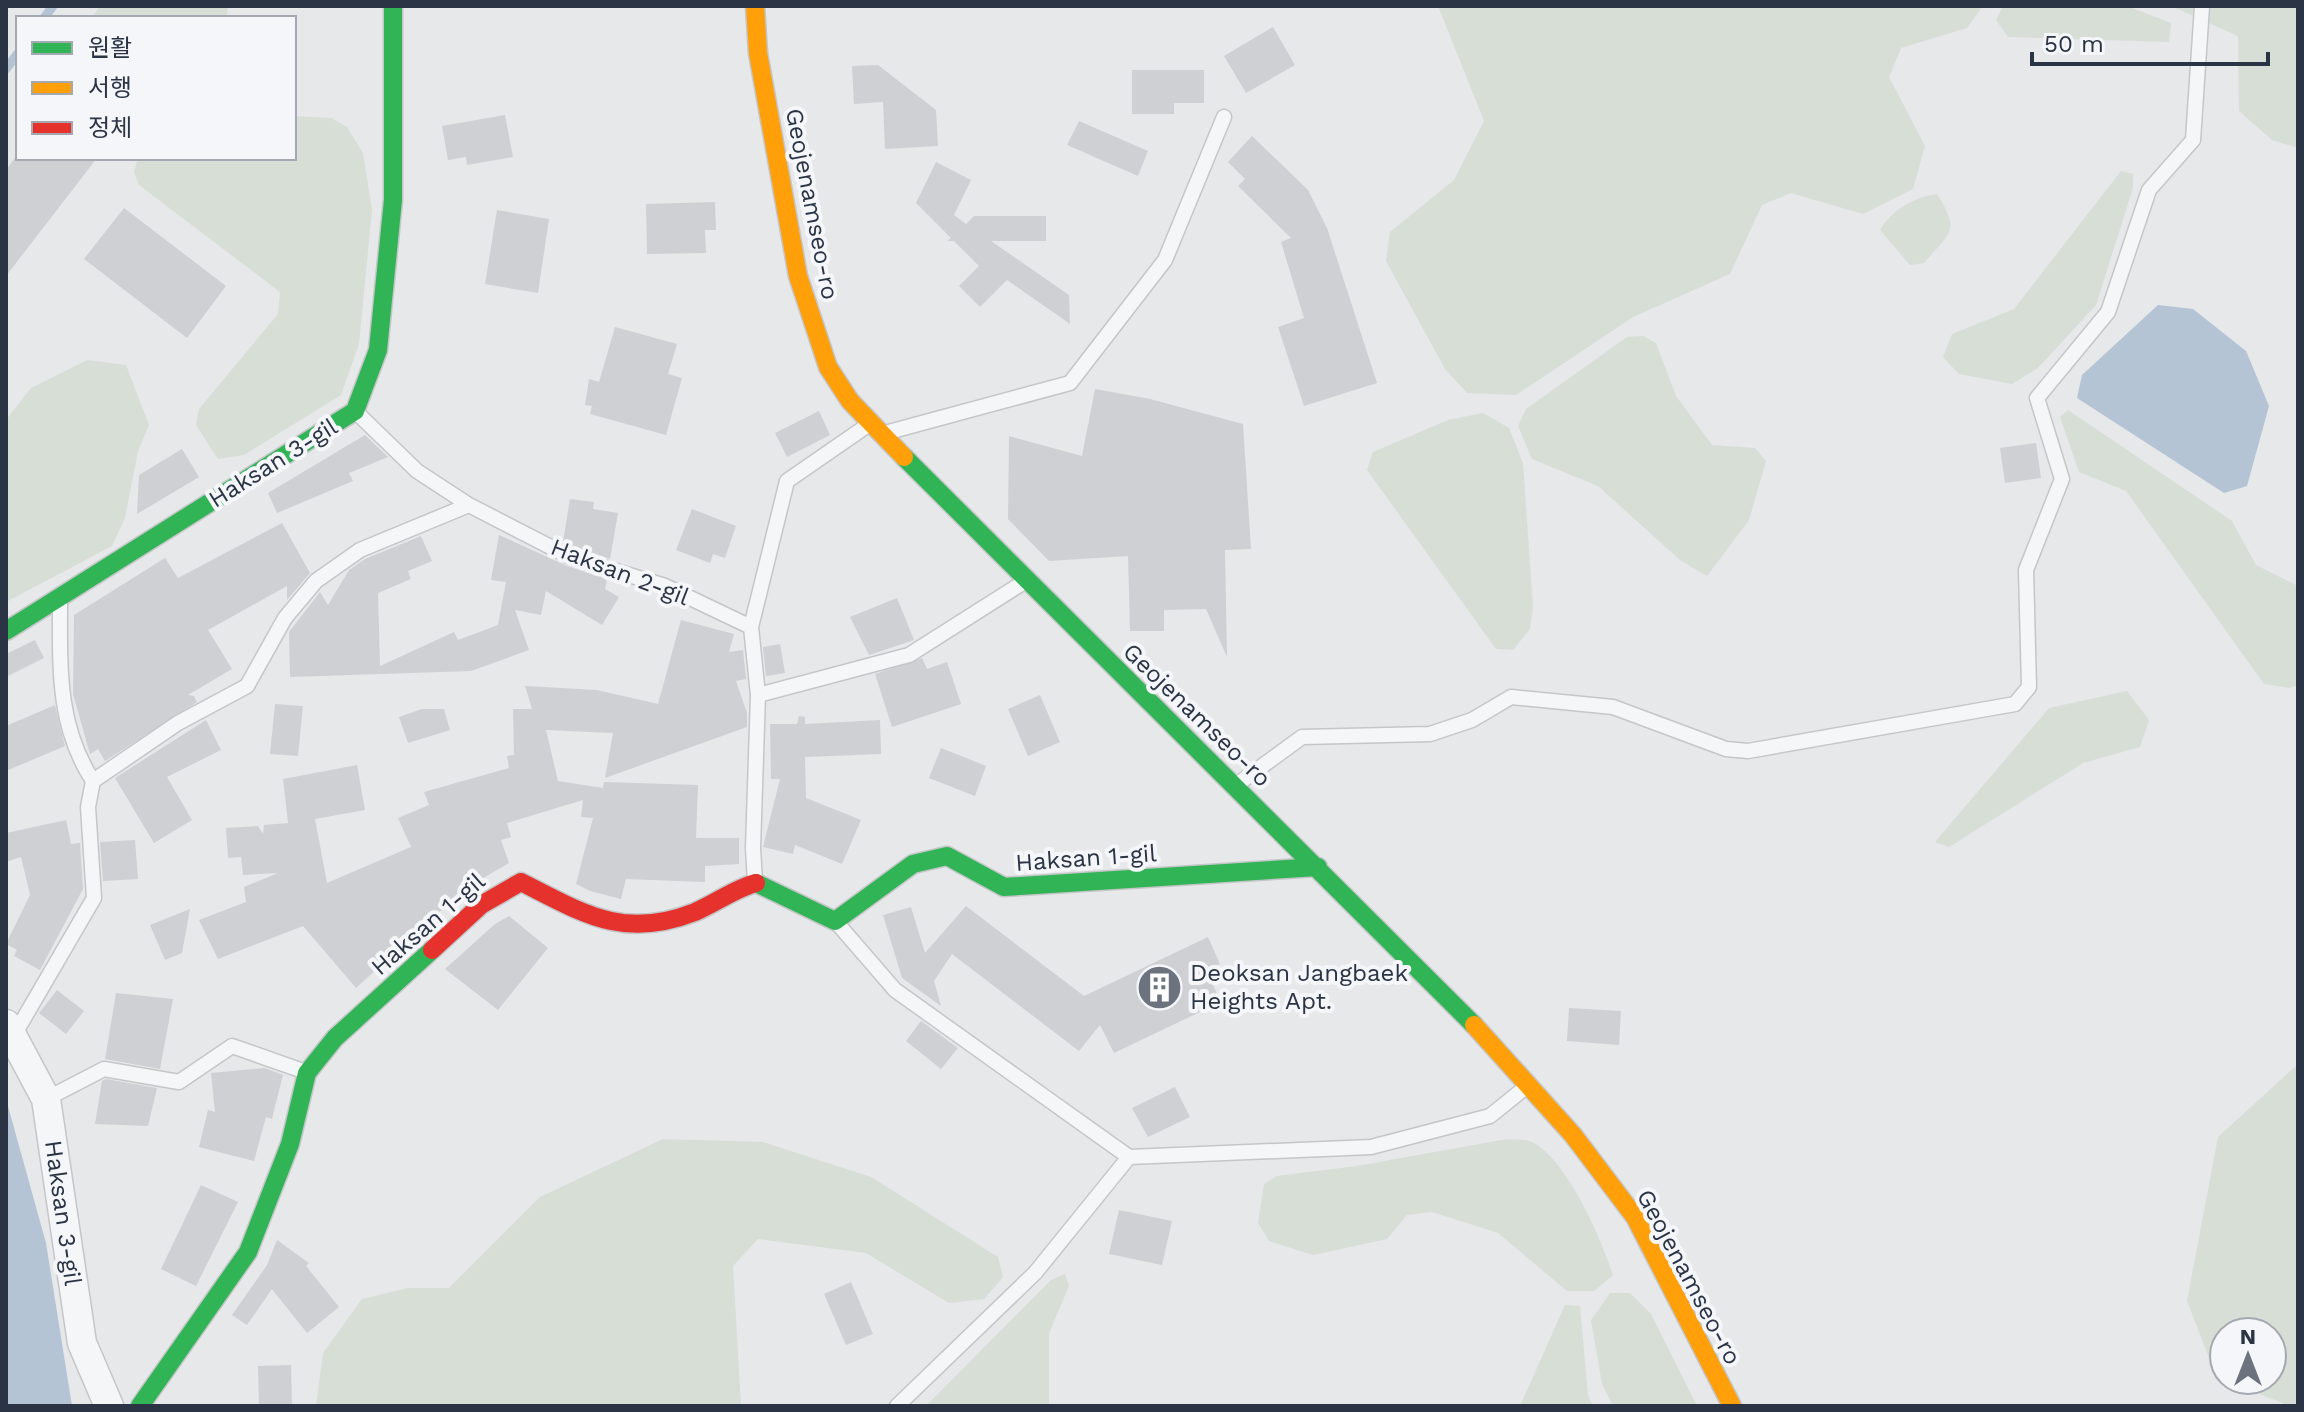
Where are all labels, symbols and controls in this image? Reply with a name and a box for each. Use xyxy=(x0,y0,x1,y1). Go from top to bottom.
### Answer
legend xyxy=(16,16,296,160)
scale bar xyxy=(2032,16,2268,66)
text: 50 m xyxy=(2044,30,2104,58)
text: 원활 xyxy=(88,34,132,62)
text: 서행 xyxy=(88,74,132,102)
street label: Geojenamseo-ro xyxy=(780,106,844,302)
text: 정체 xyxy=(88,114,132,142)
street label: Haksan 3-gil xyxy=(204,412,343,514)
street label: Haksan 2-gil xyxy=(547,533,694,611)
street label: Geojenamseo-ro xyxy=(1117,638,1277,792)
street label: Haksan 1-gil xyxy=(1015,839,1158,877)
street label: Haksan 1-gil xyxy=(365,867,491,981)
place label: Deoksan Jangbaek Heights Apt. xyxy=(1190,959,1408,1015)
building icon: Deoksan Jangbaek Heights Apt. xyxy=(1135,963,1183,1011)
street label: Haksan 3-gil xyxy=(39,1139,87,1288)
street label: Geojenamseo-ro xyxy=(1631,1185,1747,1369)
north arrow xyxy=(2208,1316,2288,1396)
text: N xyxy=(2240,1324,2256,1349)

